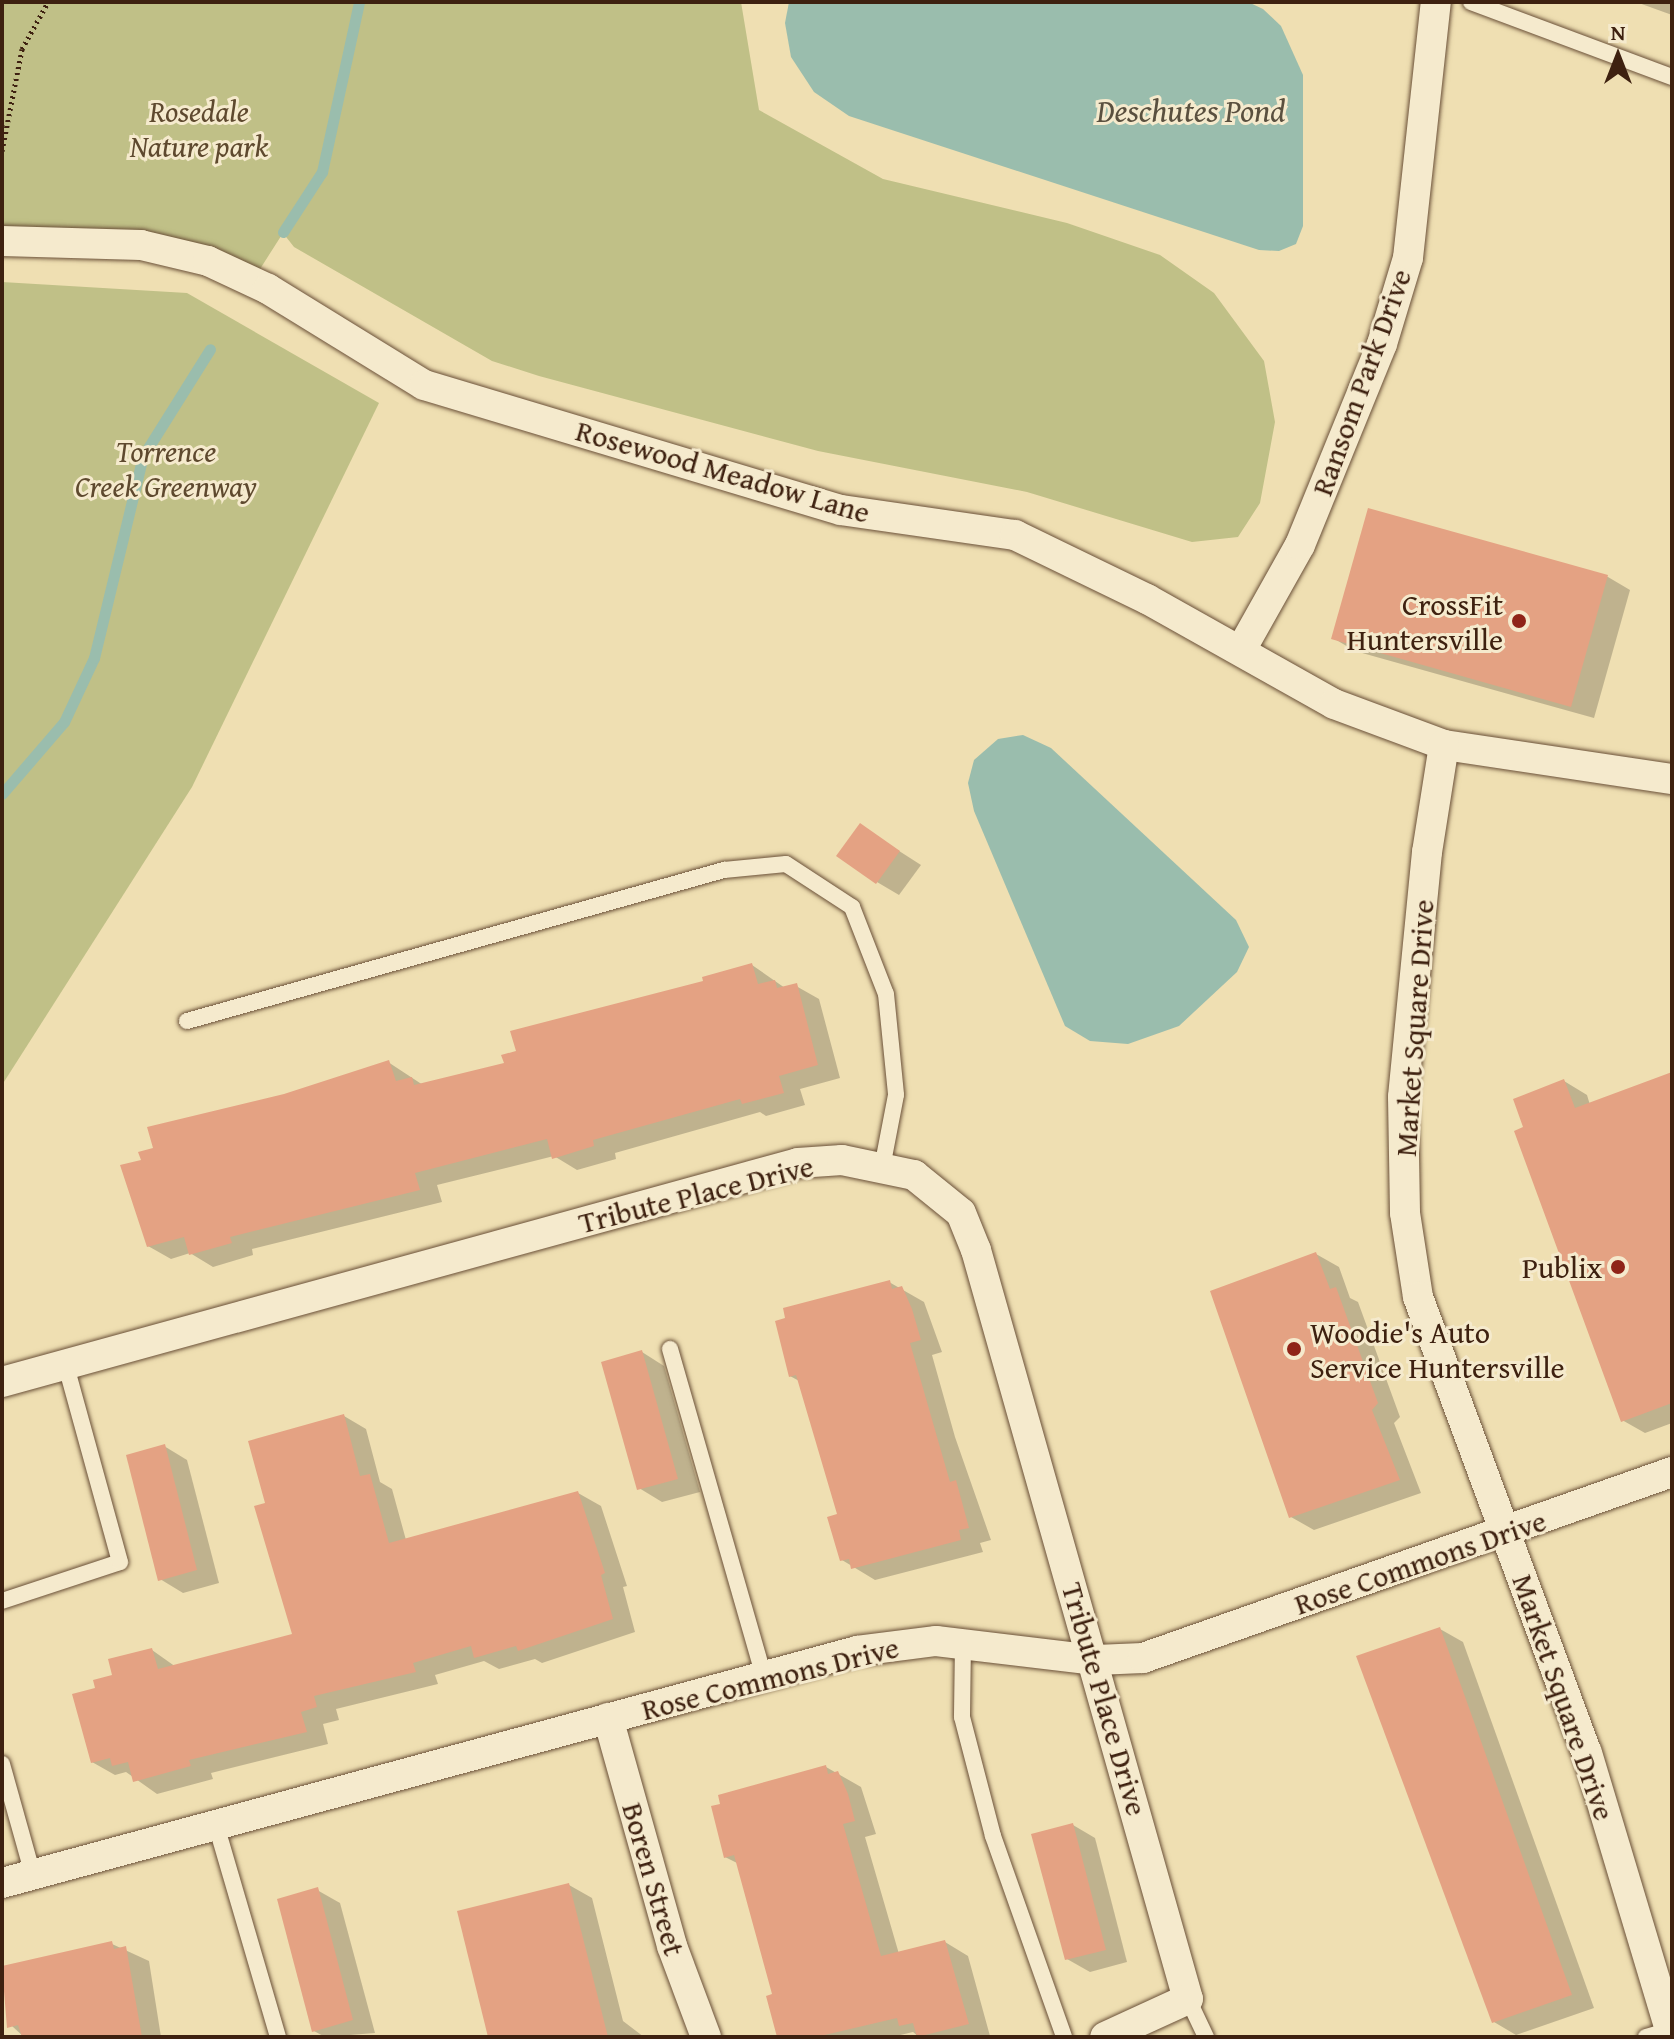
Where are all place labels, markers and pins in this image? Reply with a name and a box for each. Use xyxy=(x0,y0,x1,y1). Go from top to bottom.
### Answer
place label: CrossFit Huntersville xyxy=(1347,586,1503,656)
marker: CrossFit Huntersville xyxy=(1510,612,1528,630)
place label: Publix xyxy=(1522,1249,1602,1285)
marker: Publix xyxy=(1609,1258,1627,1276)
place label: Woodie's Auto Service Huntersville xyxy=(1310,1314,1565,1384)
marker: Woodie's Auto Service Huntersville xyxy=(1285,1340,1303,1358)

